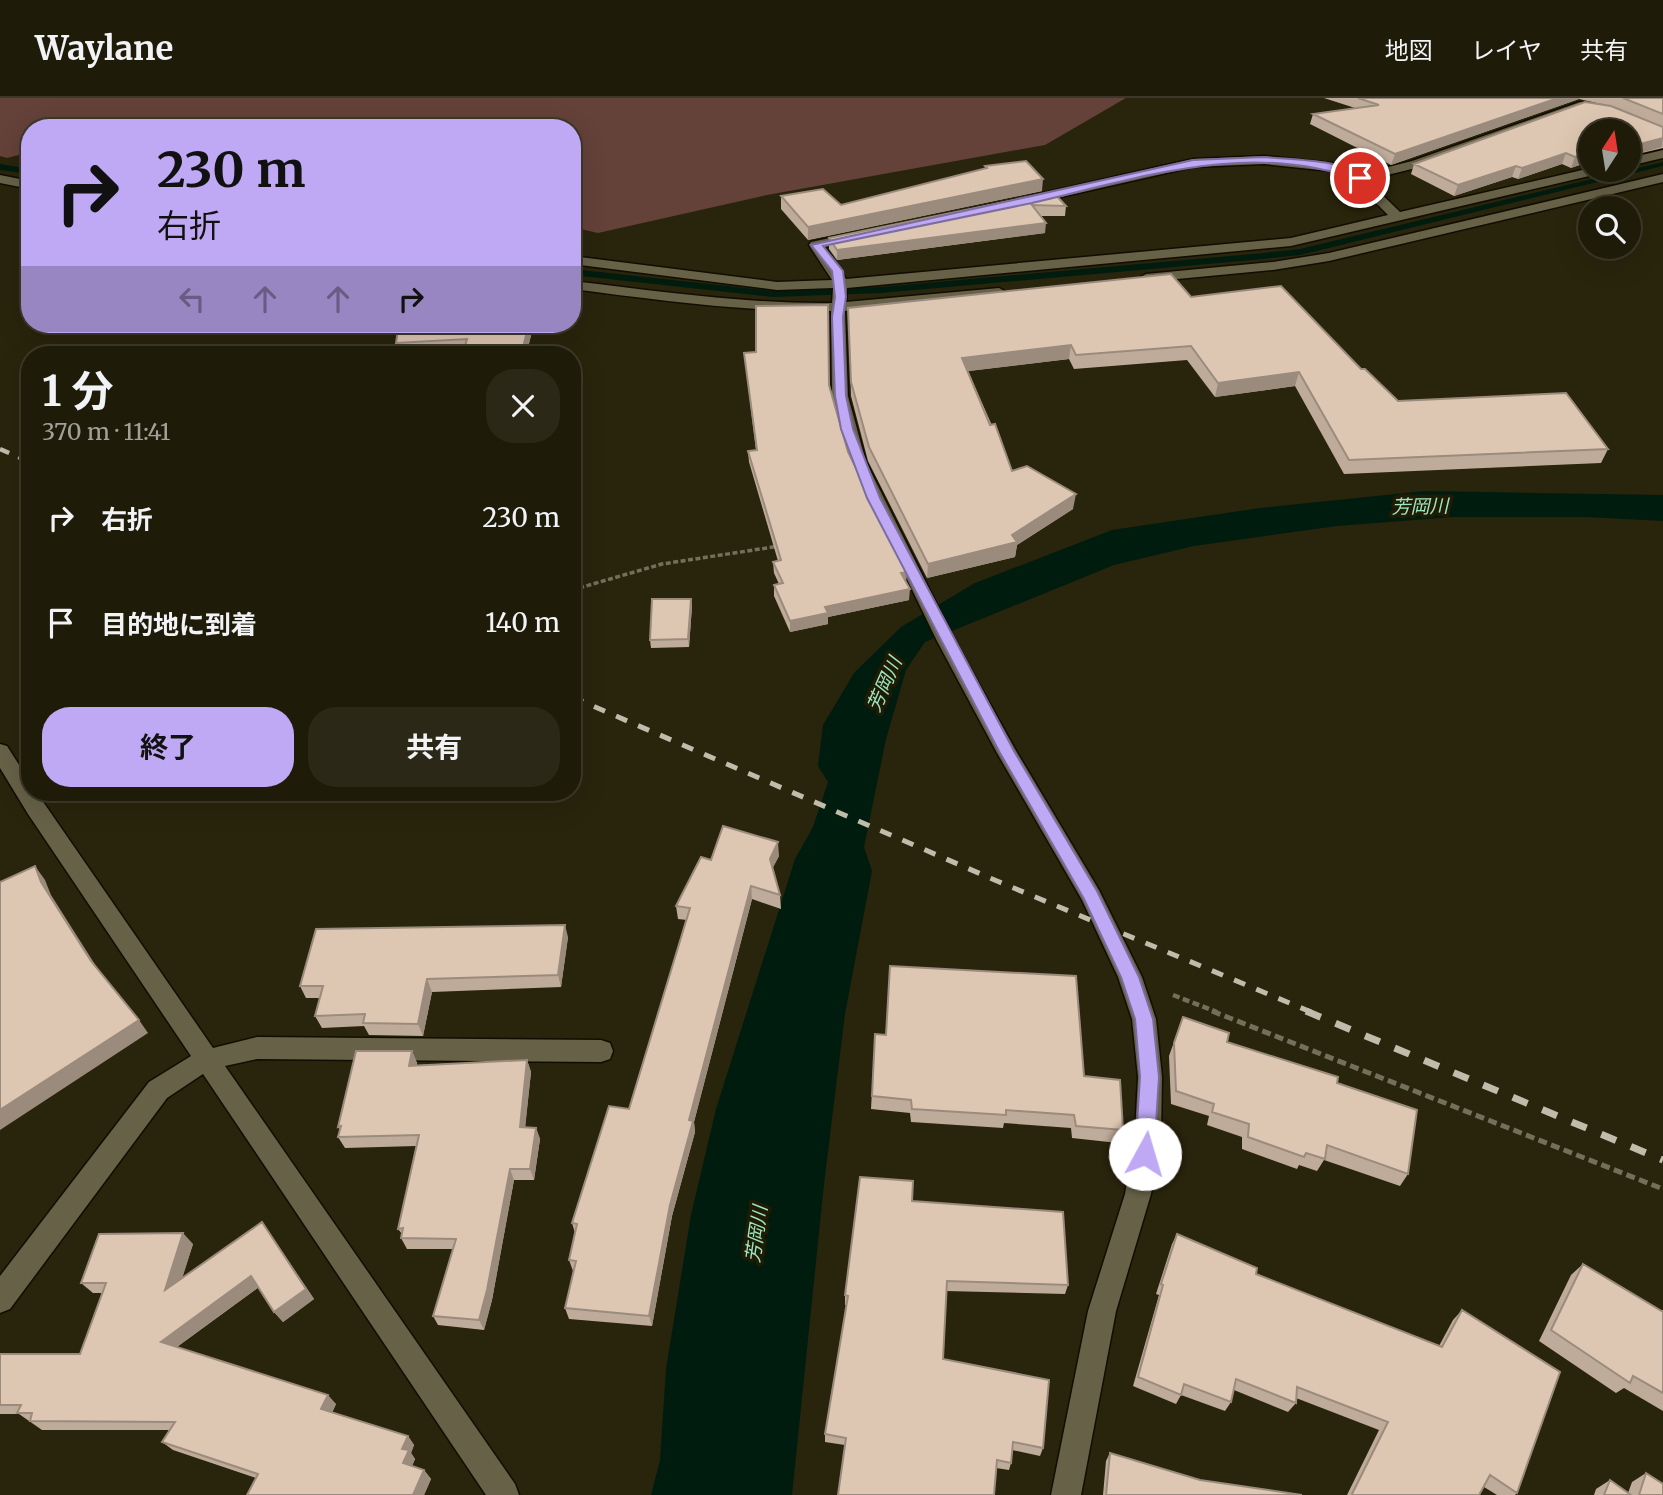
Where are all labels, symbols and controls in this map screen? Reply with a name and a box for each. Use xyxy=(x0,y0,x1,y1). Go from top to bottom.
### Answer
text: Waylane xyxy=(35,28,173,69)
text: 地図 xyxy=(1385,35,1433,66)
text: レイヤ xyxy=(1471,35,1542,66)
text: 共有 xyxy=(1580,35,1628,66)
north arrow xyxy=(1578,119,1642,182)
map controls xyxy=(1578,119,1641,259)
text: 230 m xyxy=(157,139,305,200)
icon: right xyxy=(42,147,133,238)
pin xyxy=(1330,148,1390,208)
icon: arrive xyxy=(1341,159,1379,197)
button: search xyxy=(1578,196,1641,259)
text: 右折 xyxy=(157,206,221,246)
icon: left xyxy=(173,280,211,318)
icon: ahead xyxy=(246,280,284,318)
icon: ahead xyxy=(319,280,357,318)
icon: right xyxy=(392,280,430,318)
text: 1 分 xyxy=(42,365,113,417)
button: close xyxy=(486,369,560,443)
text: 370 m · 11:41 xyxy=(42,417,170,446)
water label: 芳岡川 xyxy=(1391,493,1451,518)
icon: right xyxy=(42,499,80,537)
text: 230 m xyxy=(482,501,560,534)
text: 右折 xyxy=(101,503,153,536)
icon: arrive xyxy=(42,604,80,642)
text: 140 m xyxy=(485,606,560,639)
text: 目的地に到着 xyxy=(101,608,257,641)
water label: 芳岡川 xyxy=(861,651,907,715)
button: 終了 xyxy=(42,707,294,787)
button: 共有 xyxy=(308,707,560,787)
position arrow xyxy=(1108,1117,1182,1191)
water label: 芳岡川 xyxy=(740,1202,772,1264)

